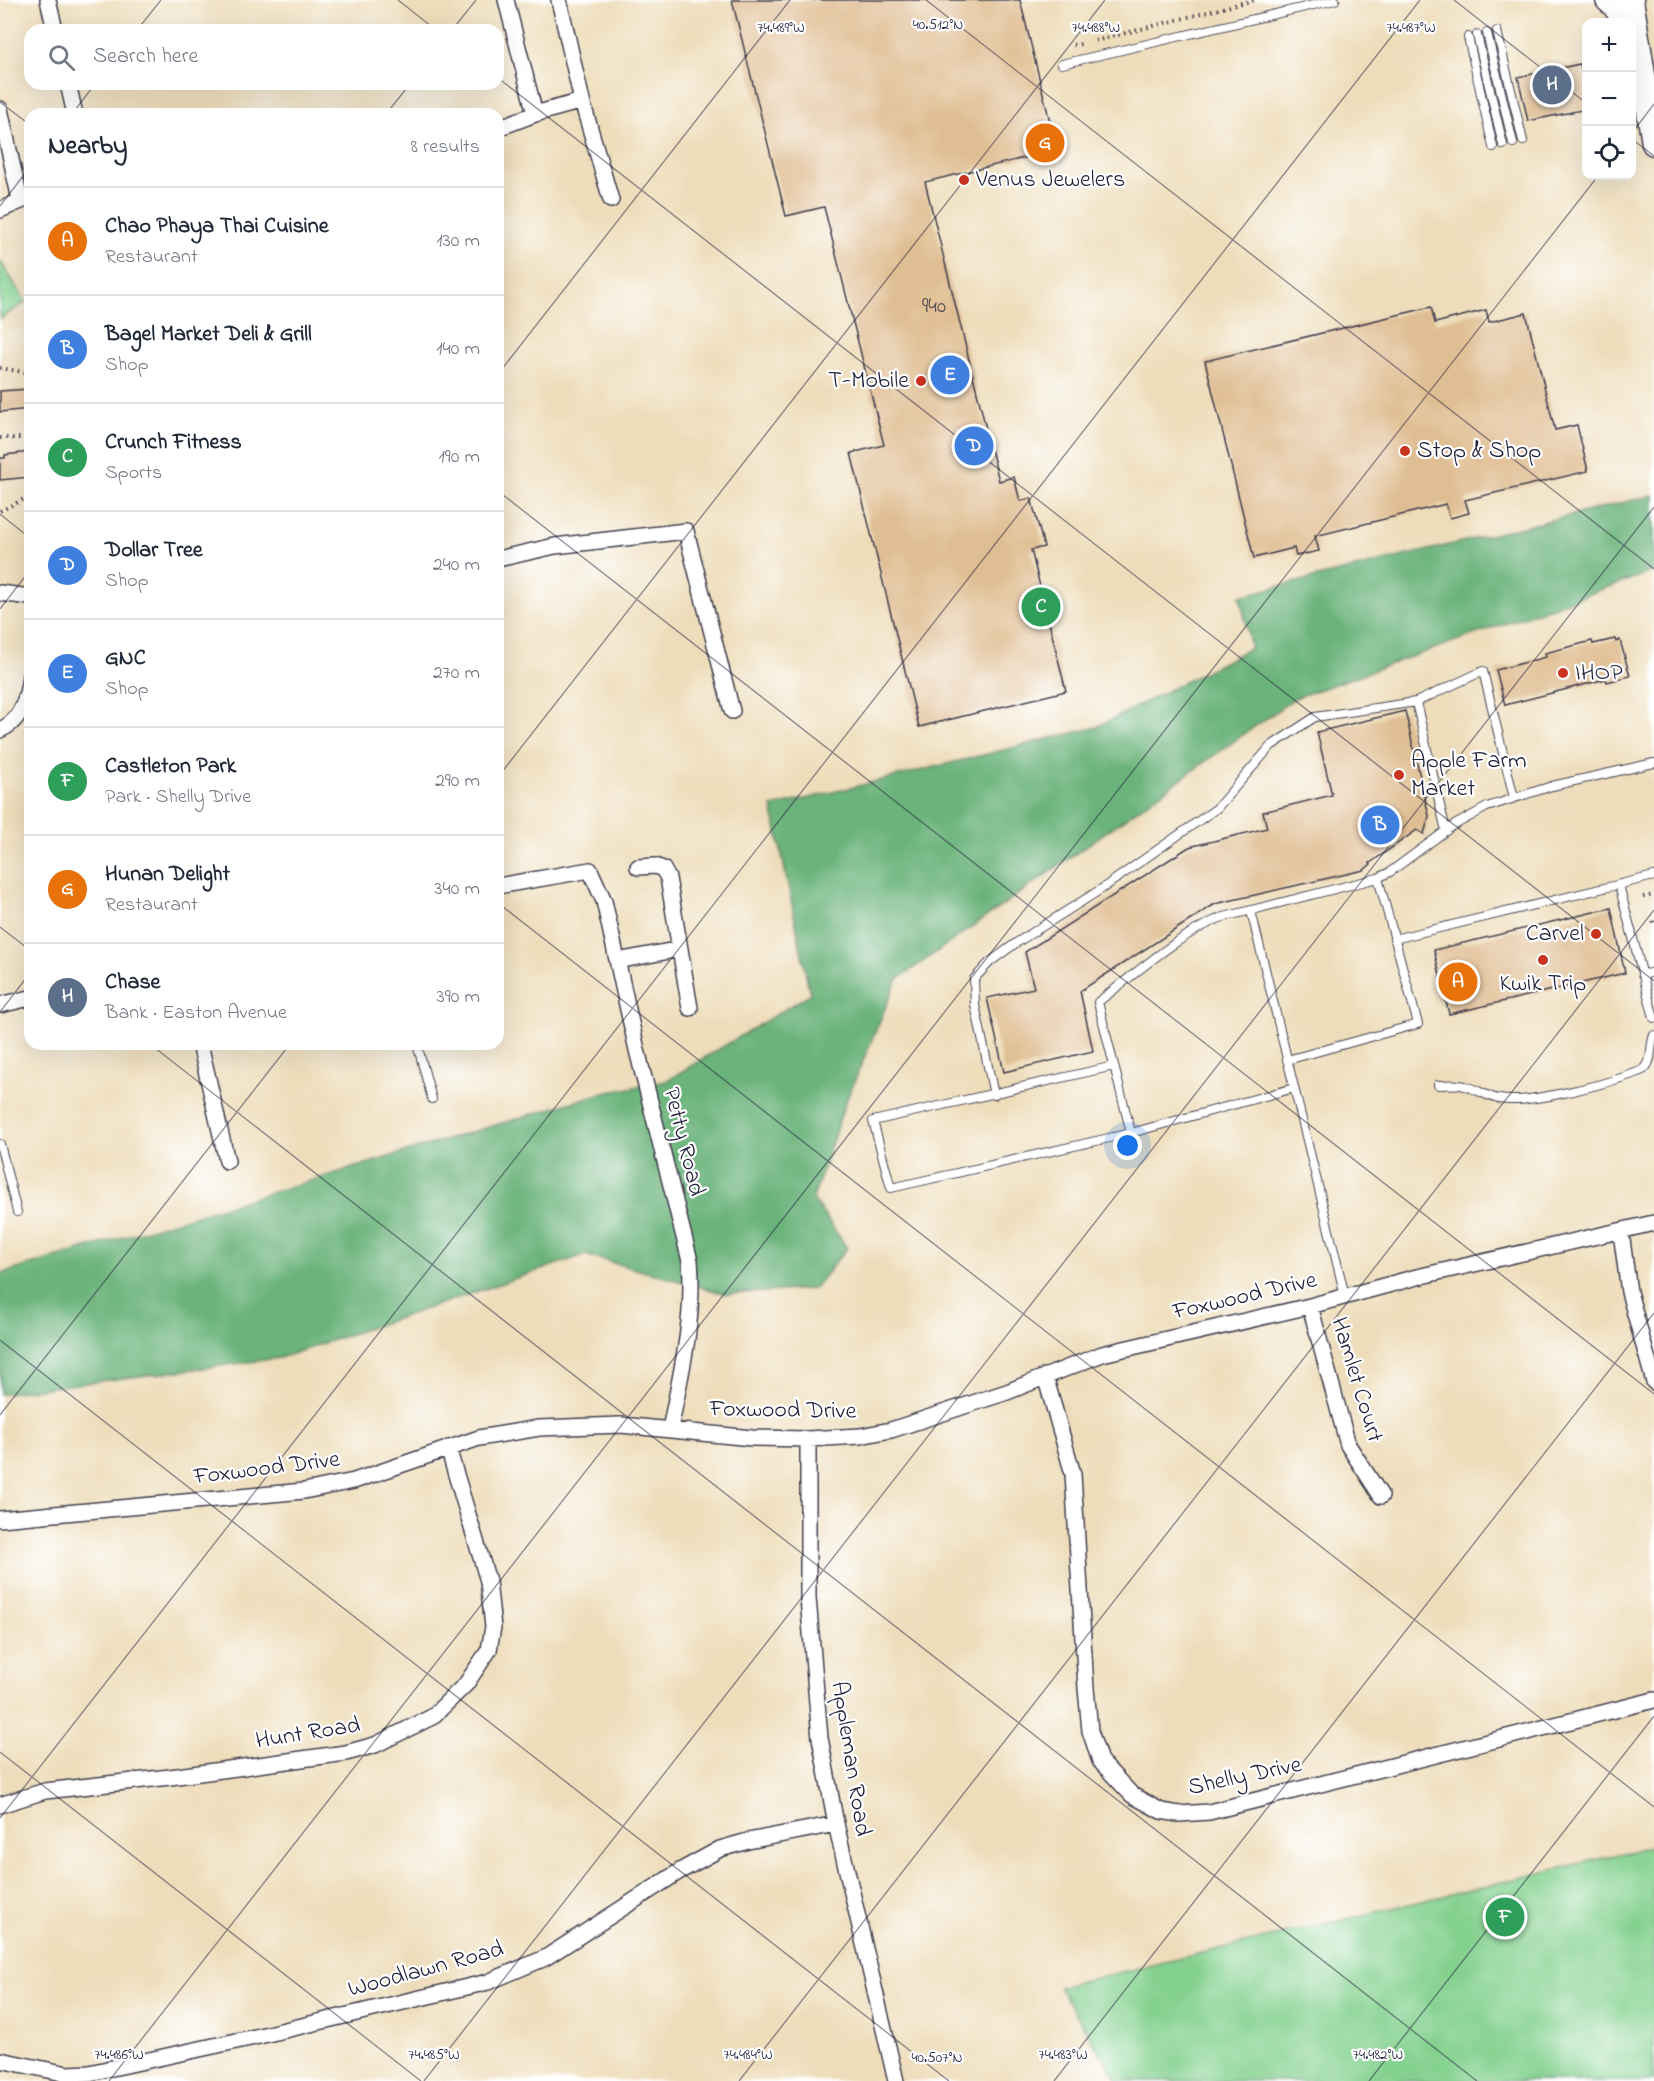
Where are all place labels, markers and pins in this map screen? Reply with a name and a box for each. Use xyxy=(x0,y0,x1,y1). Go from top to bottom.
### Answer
pin: H xyxy=(1532,62,1572,107)
pin: G xyxy=(1026,120,1064,166)
place label: Venus Jewelers xyxy=(975,163,1125,198)
marker: Venus Jewelers xyxy=(957,173,971,187)
pin: E xyxy=(930,352,970,398)
place label: T-Mobile xyxy=(828,364,909,399)
marker: T-Mobile xyxy=(914,374,928,388)
pin: D xyxy=(954,424,994,468)
place label: Stop & Shop xyxy=(1417,434,1541,469)
marker: Stop & Shop xyxy=(1398,444,1412,458)
pin: C xyxy=(1022,584,1060,630)
place label: IHOP xyxy=(1575,656,1623,691)
marker: IHOP xyxy=(1556,666,1570,680)
place label: Apple Farm Market xyxy=(1411,744,1527,807)
marker: Apple Farm Market xyxy=(1392,768,1406,782)
pin: B xyxy=(1360,802,1400,848)
place label: Carvel xyxy=(1526,917,1584,952)
marker: Carvel xyxy=(1589,927,1603,941)
marker: Kwik Trip xyxy=(1536,953,1550,967)
pin: A xyxy=(1438,960,1478,1004)
place label: Kwik Trip xyxy=(1500,967,1586,1002)
pin: F xyxy=(1486,1894,1524,1940)

